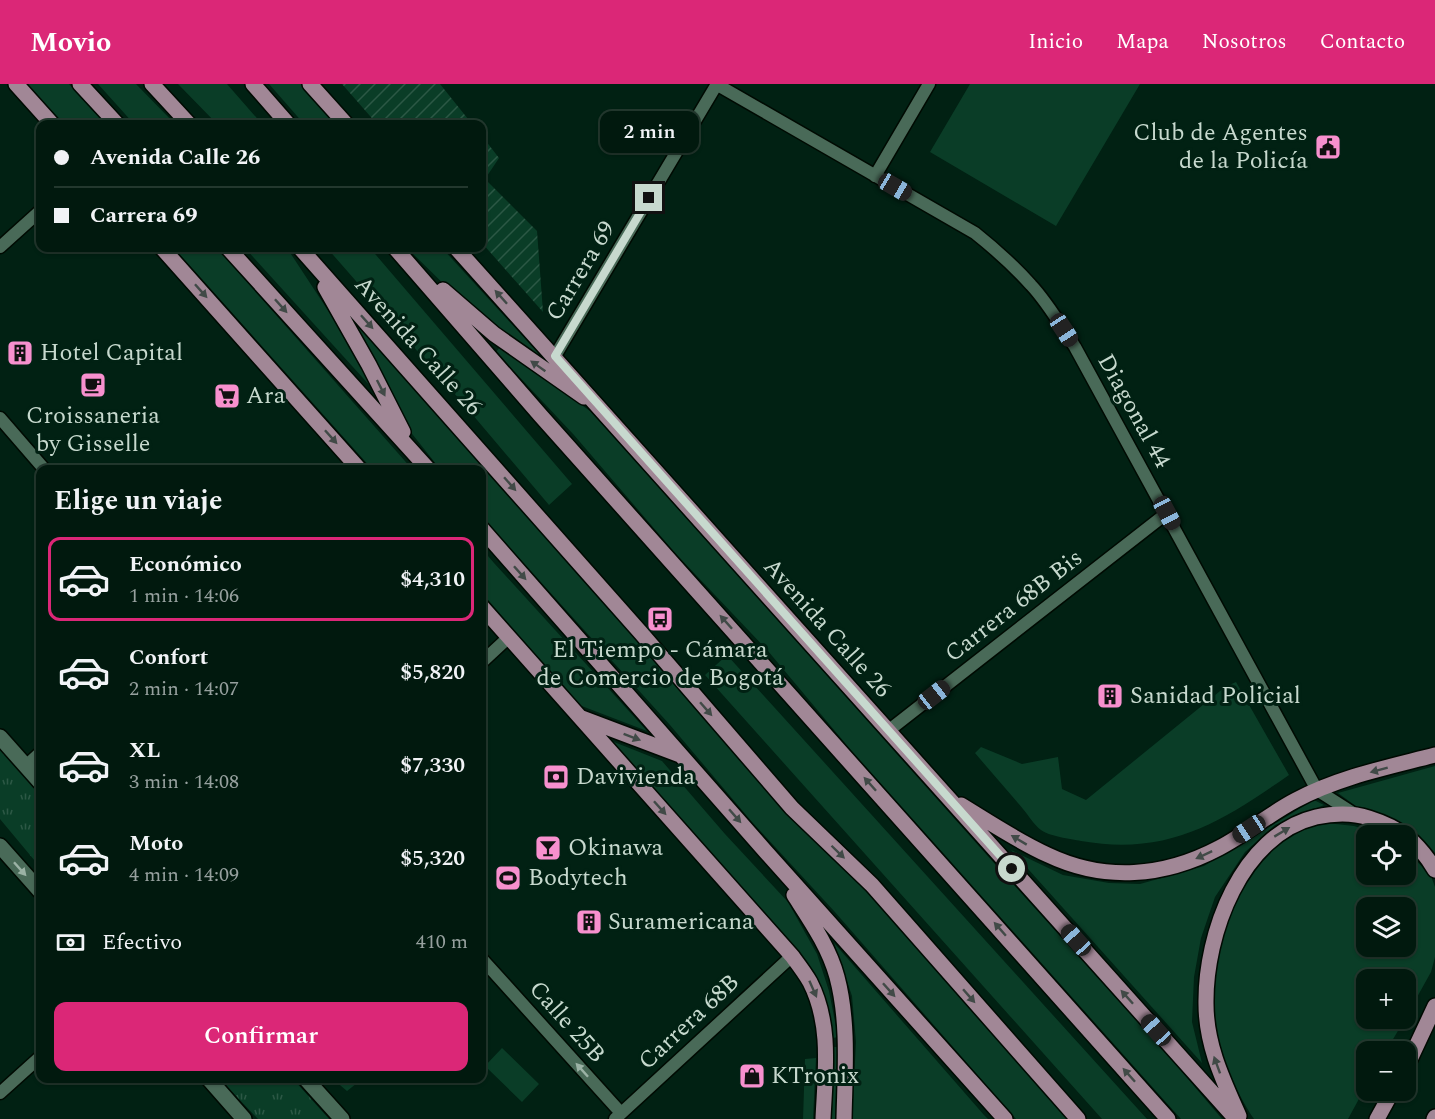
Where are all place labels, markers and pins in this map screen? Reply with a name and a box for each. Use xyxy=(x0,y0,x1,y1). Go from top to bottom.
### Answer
place label: Club de Agentes de la Policía xyxy=(1133,115,1308,179)
public building icon: Club de Agentes de la Policía xyxy=(1313,132,1343,162)
place label: Hotel Capital xyxy=(40,335,183,371)
building icon: Hotel Capital xyxy=(5,338,35,368)
cafe icon: Croissaneria by Gisselle xyxy=(78,370,108,400)
place label: Ara xyxy=(246,378,286,414)
supermarket icon: Ara xyxy=(212,381,242,411)
place label: Croissaneria by Gisselle xyxy=(26,398,160,462)
bus stop icon: El Tiempo - Cámara de Comercio de Bogotá xyxy=(645,604,675,634)
place label: El Tiempo - Cámara de Comercio de Bogotá xyxy=(536,632,784,696)
place label: Sanidad Policial xyxy=(1130,678,1301,714)
building icon: Sanidad Policial xyxy=(1095,681,1125,711)
place label: Davivienda xyxy=(576,759,695,795)
bank icon: Davivienda xyxy=(541,762,571,792)
place label: Okinawa xyxy=(568,830,663,866)
bar icon: Okinawa xyxy=(533,833,563,863)
place label: Bodytech xyxy=(528,860,628,896)
sports icon: Bodytech xyxy=(493,863,523,893)
place label: Suramericana xyxy=(608,904,754,940)
building icon: Suramericana xyxy=(574,907,604,937)
place label: KTronix xyxy=(771,1058,859,1094)
shop icon: KTronix xyxy=(737,1061,767,1091)

